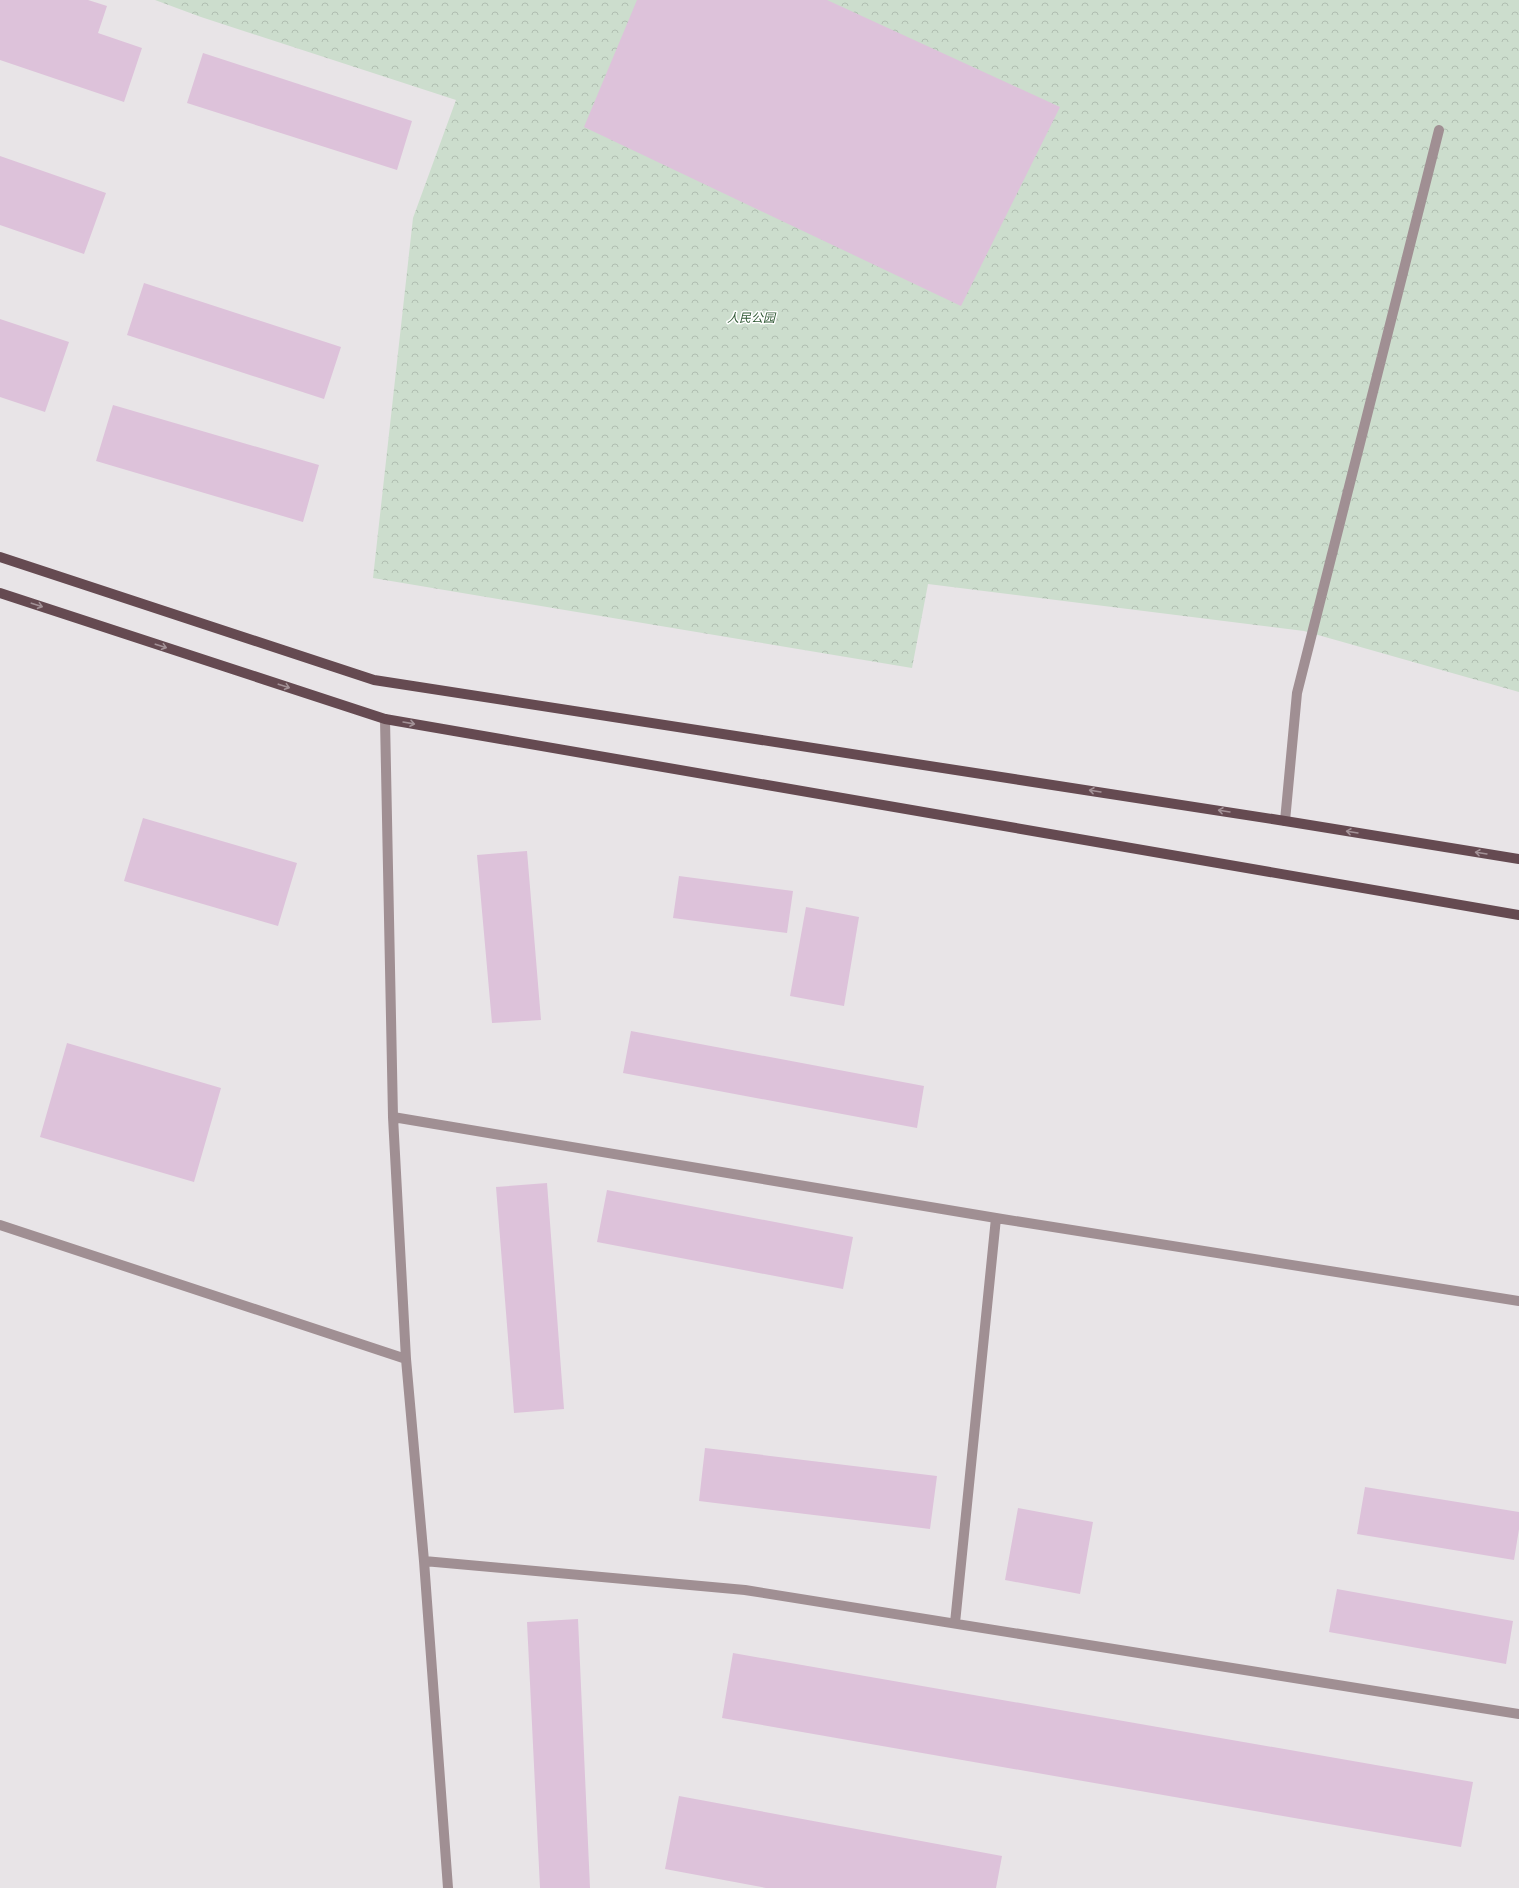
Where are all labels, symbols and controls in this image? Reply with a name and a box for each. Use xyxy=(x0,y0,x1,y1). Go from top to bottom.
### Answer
park label: 人民公园 xyxy=(727,311,777,325)
one-way arrow xyxy=(30,602,43,609)
one-way arrow xyxy=(154,643,167,650)
one-way arrow xyxy=(277,683,290,690)
one-way arrow xyxy=(402,719,415,727)
one-way arrow xyxy=(1089,787,1102,795)
one-way arrow xyxy=(1218,807,1231,815)
one-way arrow xyxy=(1346,828,1359,836)
one-way arrow xyxy=(1474,849,1487,857)

